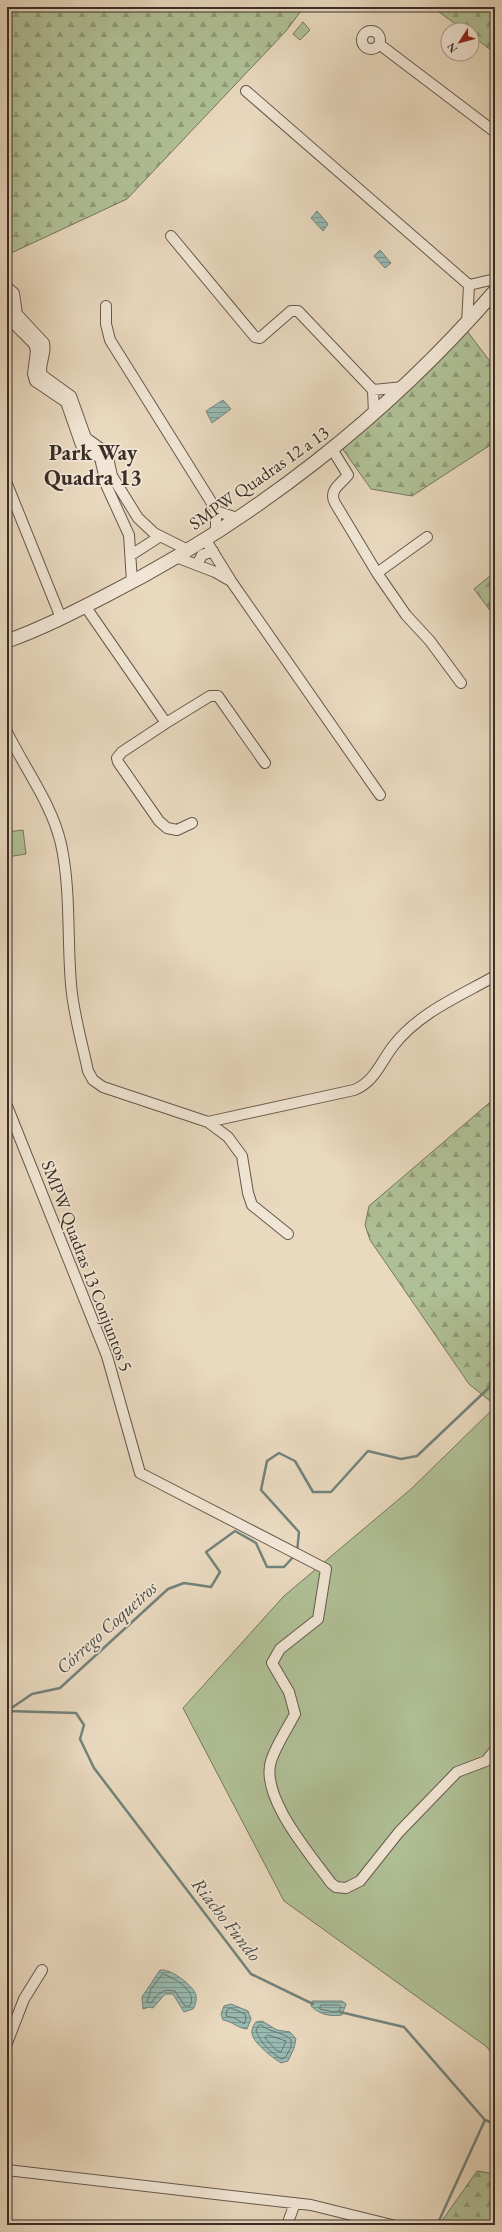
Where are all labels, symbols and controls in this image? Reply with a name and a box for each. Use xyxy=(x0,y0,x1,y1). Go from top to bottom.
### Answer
north arrow xyxy=(440,22,480,62)
text: N xyxy=(444,40,460,56)
street label: SMPW Quadras 12 a 13 xyxy=(184,421,333,535)
district label: Park Way Quadra 13 xyxy=(44,438,142,492)
street label: SMPW Quadras 13 Conjuntos 5 xyxy=(37,1157,138,1375)
water label: Córrego Coqueiros xyxy=(50,1575,163,1680)
water label: Riacho Fundo xyxy=(186,1872,267,1966)

